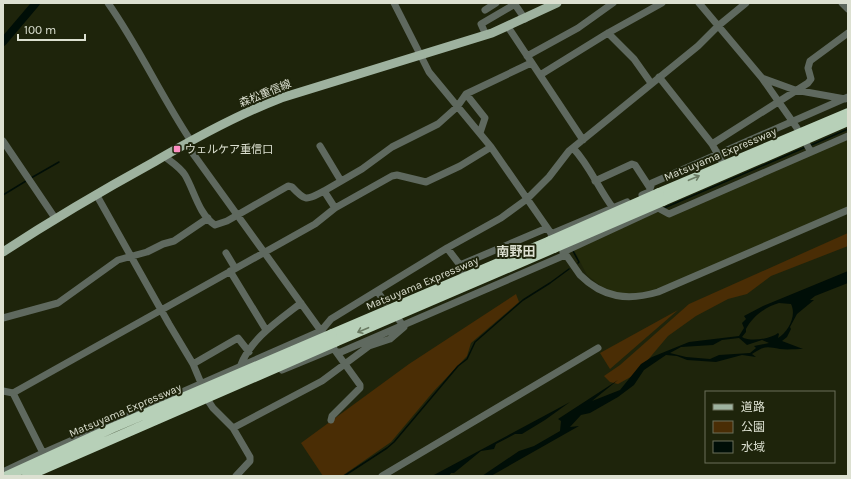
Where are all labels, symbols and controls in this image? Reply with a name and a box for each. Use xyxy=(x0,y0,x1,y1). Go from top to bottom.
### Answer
scale bar xyxy=(18,16,85,42)
text: 100 m xyxy=(24,23,56,37)
street label: 森松重信線 xyxy=(237,77,293,110)
street label: Matsuyama Expressway xyxy=(662,125,778,184)
place label: ウェルケア重信口 xyxy=(185,143,273,156)
marker: ウェルケア重信口 xyxy=(172,144,182,154)
one-way arrow xyxy=(688,174,700,182)
district label: 南野田 xyxy=(496,244,536,259)
street label: Matsuyama Expressway xyxy=(364,254,480,313)
one-way arrow xyxy=(358,326,370,334)
street label: Matsuyama Expressway xyxy=(67,381,183,440)
legend xyxy=(705,391,835,463)
text: 道路 xyxy=(741,400,765,414)
text: 公園 xyxy=(741,420,765,434)
text: 水域 xyxy=(741,440,765,454)

